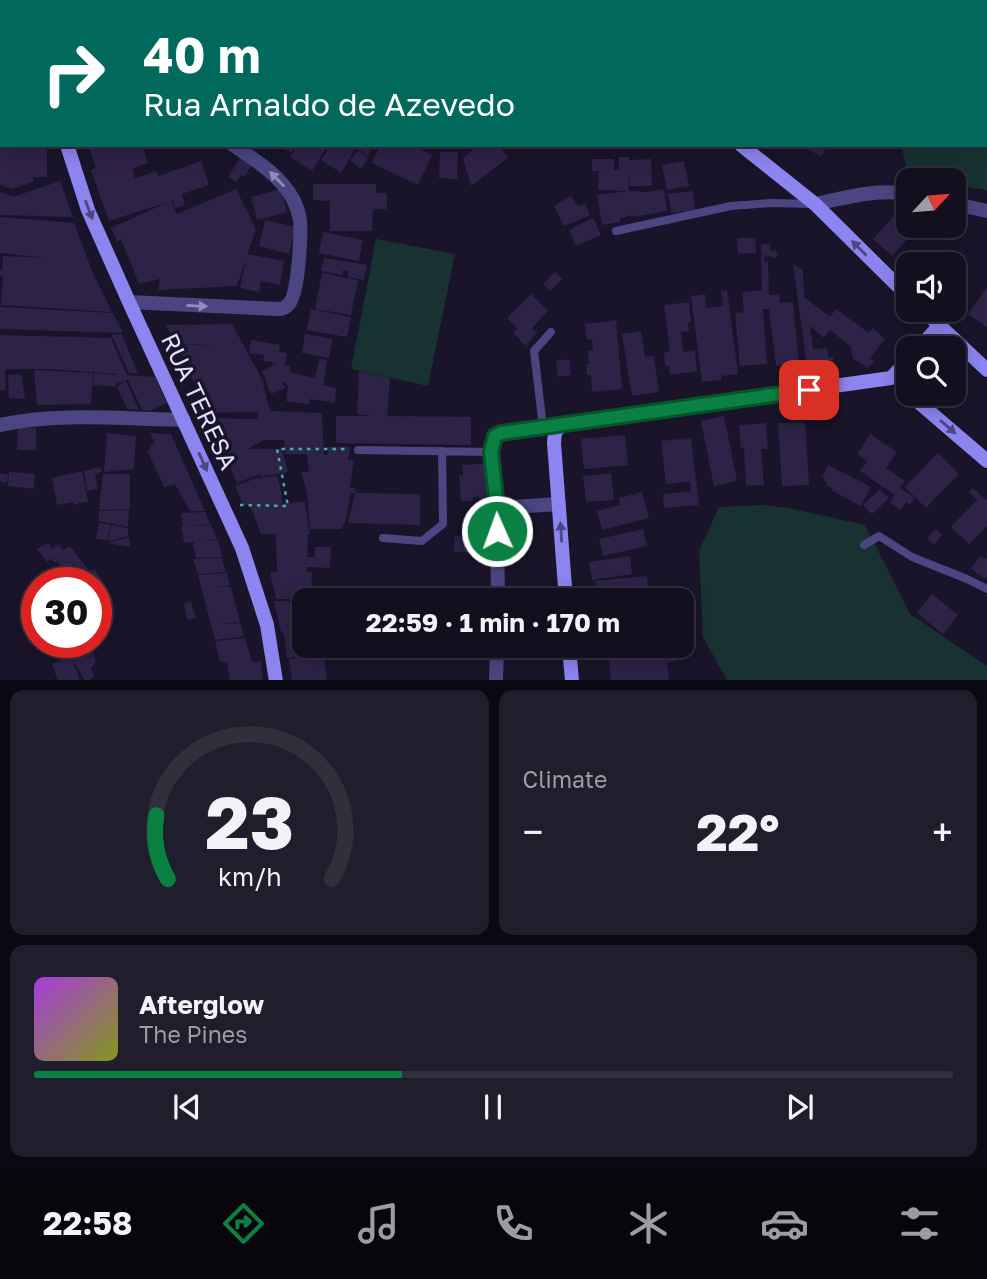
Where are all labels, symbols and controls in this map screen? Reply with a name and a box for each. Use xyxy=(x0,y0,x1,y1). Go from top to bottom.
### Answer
text: 40 m xyxy=(143,25,261,84)
icon: right xyxy=(28,28,119,119)
text: Rua Arnaldo de Azevedo xyxy=(143,85,515,123)
north arrow xyxy=(896,168,966,238)
map controls xyxy=(896,168,966,406)
one-way arrow xyxy=(269,171,285,188)
one-way arrow xyxy=(84,199,95,220)
one-way arrow xyxy=(851,241,868,257)
button: sound xyxy=(896,252,966,322)
one-way arrow xyxy=(186,300,208,311)
street label: RUA TERESA xyxy=(156,328,244,474)
button: search xyxy=(896,336,966,406)
pin xyxy=(779,360,839,420)
icon: arrive xyxy=(790,371,828,409)
one-way arrow xyxy=(939,419,957,435)
one-way arrow xyxy=(197,452,209,472)
position arrow xyxy=(460,494,534,568)
one-way arrow xyxy=(555,521,566,543)
speed limit sign: 30 xyxy=(21,567,112,658)
text: 22:59 · 1 min · 170 m xyxy=(366,607,620,638)
text: Climate xyxy=(523,765,607,793)
text: 23 xyxy=(205,778,294,865)
text: 22° xyxy=(696,800,780,862)
text: − xyxy=(523,809,543,854)
text: + xyxy=(932,809,953,854)
text: km/h xyxy=(217,860,281,891)
text: Afterglow xyxy=(139,989,264,1020)
text: The Pines xyxy=(139,1020,247,1048)
icon: previous xyxy=(168,1088,206,1126)
icon: pause xyxy=(474,1088,512,1126)
icon: next xyxy=(781,1088,819,1126)
icon: directions xyxy=(219,1199,268,1248)
icon: music xyxy=(354,1199,403,1248)
icon: phone xyxy=(489,1199,538,1248)
icon: climate xyxy=(624,1199,673,1248)
icon: car xyxy=(760,1199,809,1248)
icon: filters xyxy=(895,1199,944,1248)
text: 22:58 xyxy=(43,1204,132,1242)

